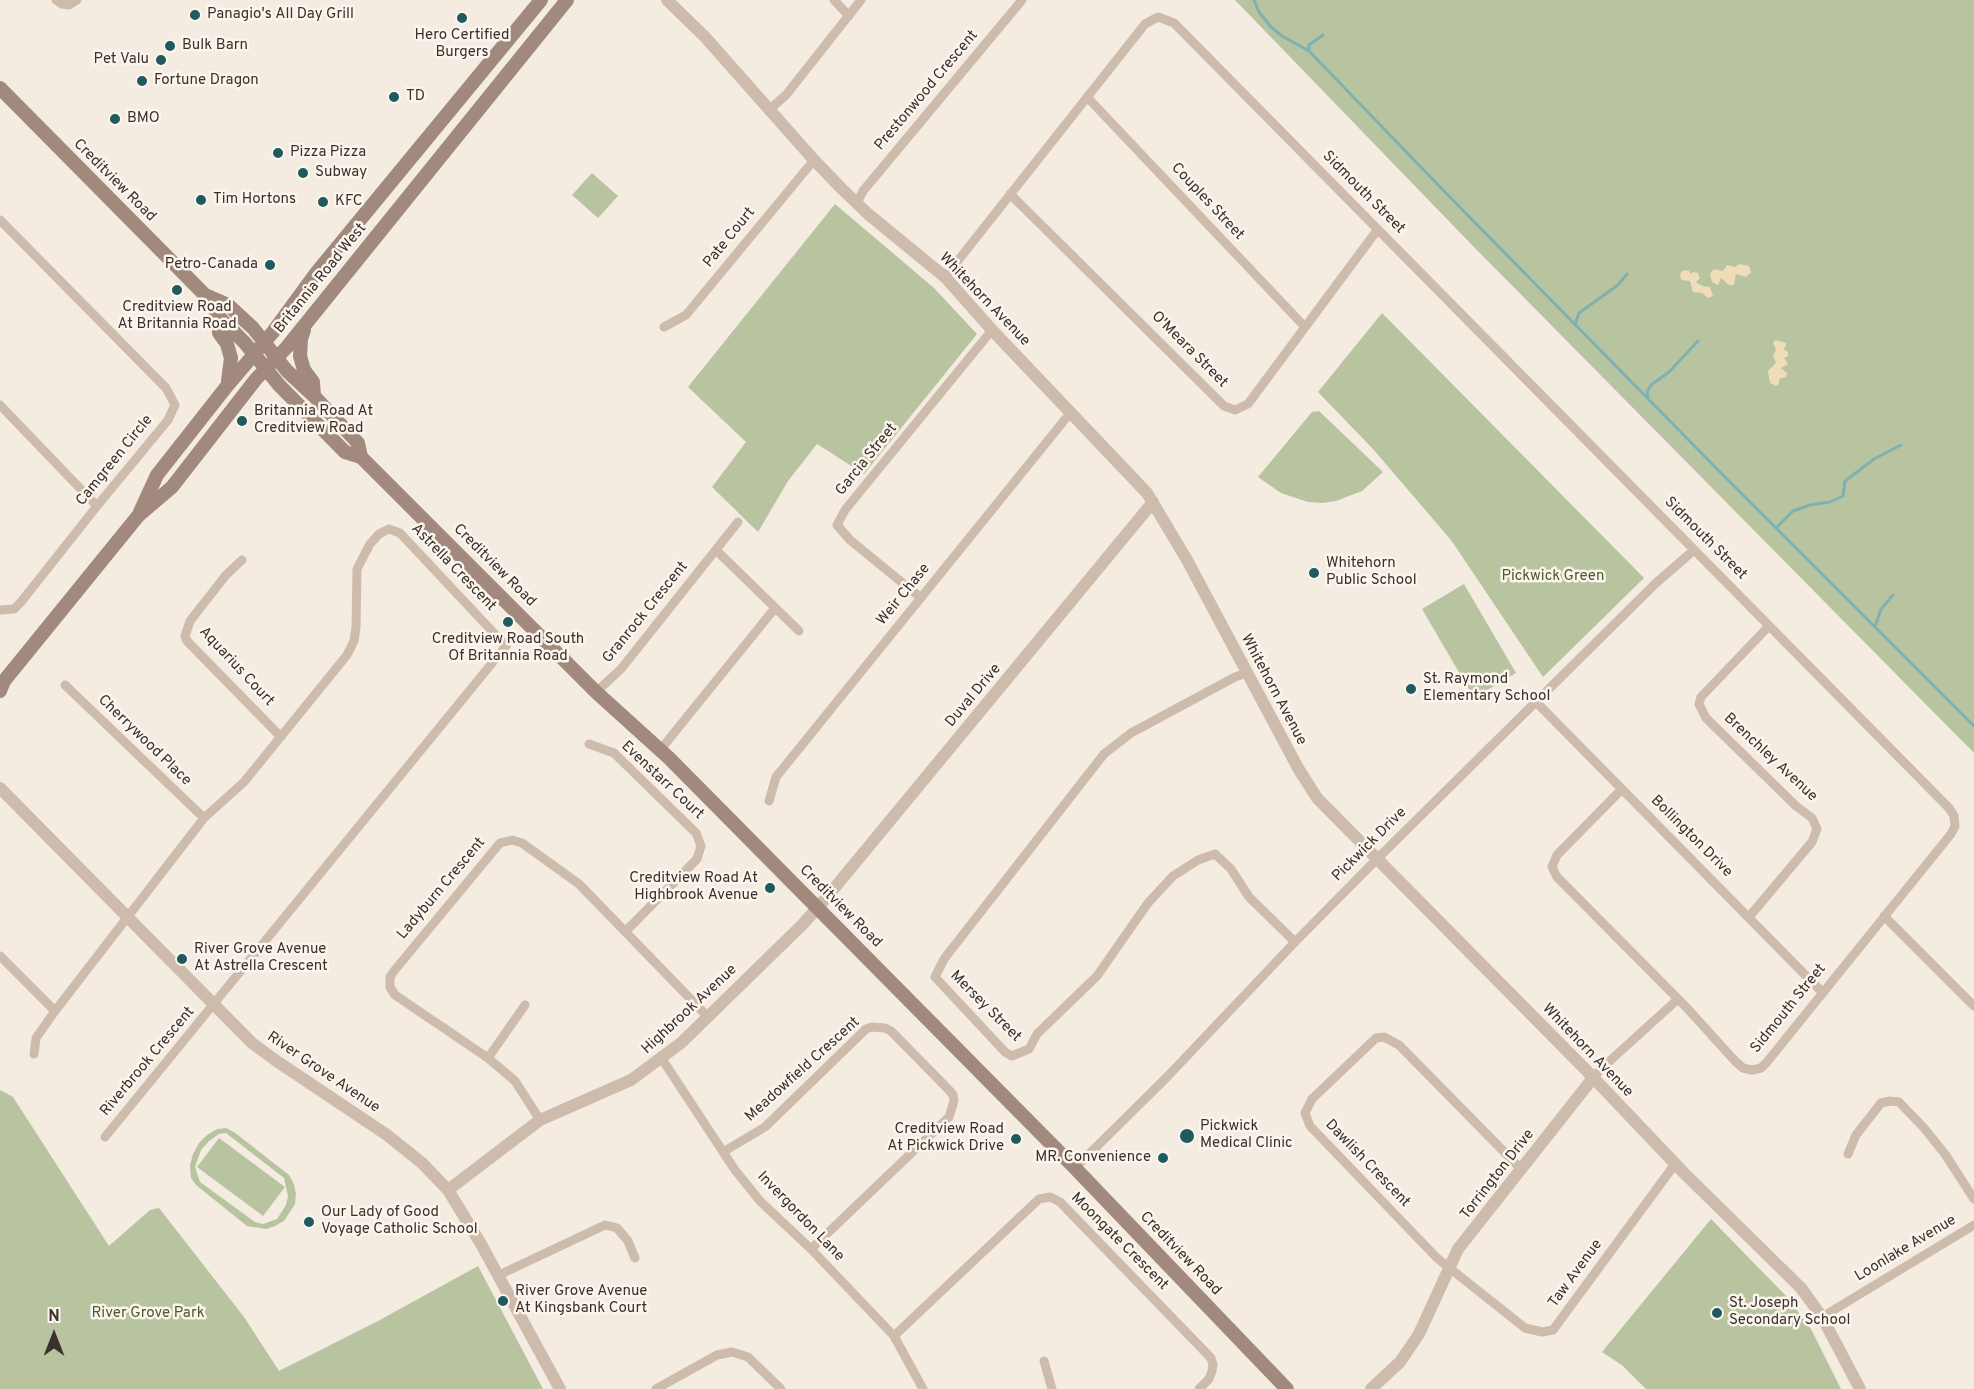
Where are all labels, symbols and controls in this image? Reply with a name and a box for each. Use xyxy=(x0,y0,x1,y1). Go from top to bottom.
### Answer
place label: Panagio's All Day Grill xyxy=(207,6,354,24)
marker: Panagio's All Day Grill xyxy=(188,8,202,22)
marker: Hero Certified Burgers xyxy=(455,11,469,25)
place label: Hero Certified Burgers xyxy=(415,27,509,62)
street label: Prestonwood Crescent xyxy=(871,27,983,155)
place label: Bulk Barn xyxy=(182,37,248,55)
marker: Bulk Barn xyxy=(163,39,177,53)
place label: Pet Valu xyxy=(93,51,149,69)
marker: Pet Valu xyxy=(154,53,168,67)
place label: Fortune Dragon xyxy=(154,72,259,90)
marker: Fortune Dragon xyxy=(135,74,149,88)
place label: TD xyxy=(406,88,425,106)
marker: TD xyxy=(387,90,401,104)
place label: BMO xyxy=(127,110,160,128)
marker: BMO xyxy=(108,112,122,126)
street label: Creditview Road xyxy=(69,136,159,226)
place label: Pizza Pizza xyxy=(290,144,366,162)
marker: Pizza Pizza xyxy=(271,146,285,160)
street label: Sidmouth Street xyxy=(1318,148,1408,238)
street label: Couples Street xyxy=(1167,160,1247,244)
place label: Subway xyxy=(315,164,367,182)
marker: Subway xyxy=(296,166,310,180)
place label: Tim Hortons xyxy=(213,191,296,209)
marker: Tim Hortons xyxy=(194,193,208,207)
place label: KFC xyxy=(335,193,363,211)
marker: KFC xyxy=(316,195,330,209)
street label: Pate Court xyxy=(700,204,760,272)
street label: Britannia Road West xyxy=(271,220,371,338)
street label: Whitehorn Avenue xyxy=(935,249,1033,351)
place label: Petro-Canada xyxy=(165,256,258,274)
marker: Petro-Canada xyxy=(263,258,277,272)
marker: Creditview Road At Britannia Road xyxy=(170,283,184,297)
place label: Creditview Road At Britannia Road xyxy=(117,299,237,334)
street label: O'Meara Street xyxy=(1147,308,1231,392)
place label: Britannia Road At Creditview Road xyxy=(254,403,373,438)
street label: Camgreen Circle xyxy=(73,412,157,510)
marker: Britannia Road At Creditview Road xyxy=(235,414,249,428)
street label: Garcia Street xyxy=(832,420,902,500)
street label: Sidmouth Street xyxy=(1660,494,1750,584)
street label: Astrella Crescent xyxy=(407,521,499,615)
street label: Creditview Road xyxy=(449,521,539,611)
place label: Whitehorn Public School xyxy=(1326,555,1417,590)
street label: Granrock Crescent xyxy=(600,559,692,667)
street label: Weir Chase xyxy=(874,560,934,630)
marker: Whitehorn Public School xyxy=(1307,566,1321,580)
park label: Pickwick Green xyxy=(1502,568,1604,586)
marker: Creditview Road South Of Britannia Road xyxy=(501,615,515,629)
street label: Aquarius Court xyxy=(195,624,277,710)
place label: Creditview Road South Of Britannia Road xyxy=(432,631,584,666)
street label: Whitehorn Avenue xyxy=(1236,631,1310,749)
street label: Duval Drive xyxy=(942,661,1006,731)
place label: St. Raymond Elementary School xyxy=(1423,671,1550,706)
marker: St. Raymond Elementary School xyxy=(1404,682,1418,696)
street label: Cherrywood Place xyxy=(93,692,195,790)
street label: Brenchley Avenue xyxy=(1719,710,1821,806)
street label: Evenstarr Court xyxy=(617,738,707,824)
street label: Bollington Drive xyxy=(1646,792,1736,882)
street label: Pickwick Drive xyxy=(1329,804,1411,886)
street label: Ladyburn Crescent xyxy=(394,834,490,944)
street label: Creditview Road xyxy=(795,862,885,952)
place label: Creditview Road At Highbrook Avenue xyxy=(629,870,758,905)
marker: Creditview Road At Highbrook Avenue xyxy=(763,881,777,895)
place label: River Grove Avenue At Astrella Crescent xyxy=(194,941,328,976)
marker: River Grove Avenue At Astrella Crescent xyxy=(175,952,189,966)
street label: Highbrook Avenue xyxy=(639,961,741,1059)
street label: Sidmouth Street xyxy=(1748,961,1830,1057)
street label: Mersey Street xyxy=(946,968,1024,1046)
street label: Whitehorn Avenue xyxy=(1538,1000,1636,1102)
street label: Riverbrook Crescent xyxy=(97,1004,199,1120)
street label: Meadowfield Crescent xyxy=(742,1014,864,1126)
street label: River Grove Avenue xyxy=(263,1029,383,1117)
street label: Dawlish Crescent xyxy=(1321,1116,1413,1212)
place label: Pickwick Medical Clinic xyxy=(1200,1118,1293,1153)
place label: Creditview Road At Pickwick Drive xyxy=(887,1121,1004,1156)
street label: Torrington Drive xyxy=(1457,1126,1539,1224)
marker: Pickwick Medical Clinic xyxy=(1178,1127,1196,1145)
marker: Creditview Road At Pickwick Drive xyxy=(1009,1132,1023,1146)
place label: MR. Convenience xyxy=(1035,1149,1151,1167)
marker: MR. Convenience xyxy=(1156,1151,1170,1165)
street label: Invergordon Lane xyxy=(753,1168,847,1266)
street label: Moongate Crescent xyxy=(1066,1189,1172,1295)
place label: Our Lady of Good Voyage Catholic School xyxy=(321,1204,478,1239)
street label: Creditview Road xyxy=(1135,1208,1225,1300)
street label: Loonlake Avenue xyxy=(1852,1212,1960,1286)
marker: Our Lady of Good Voyage Catholic School xyxy=(302,1215,316,1229)
street label: Taw Avenue xyxy=(1545,1236,1607,1312)
place label: River Grove Avenue At Kingsbank Court xyxy=(515,1283,647,1318)
marker: River Grove Avenue At Kingsbank Court xyxy=(496,1294,510,1308)
place label: St. Joseph Secondary School xyxy=(1729,1295,1850,1330)
north arrow xyxy=(24,1305,84,1365)
park label: River Grove Park xyxy=(91,1305,205,1323)
marker: St. Joseph Secondary School xyxy=(1710,1306,1724,1320)
text: N xyxy=(48,1307,60,1327)

